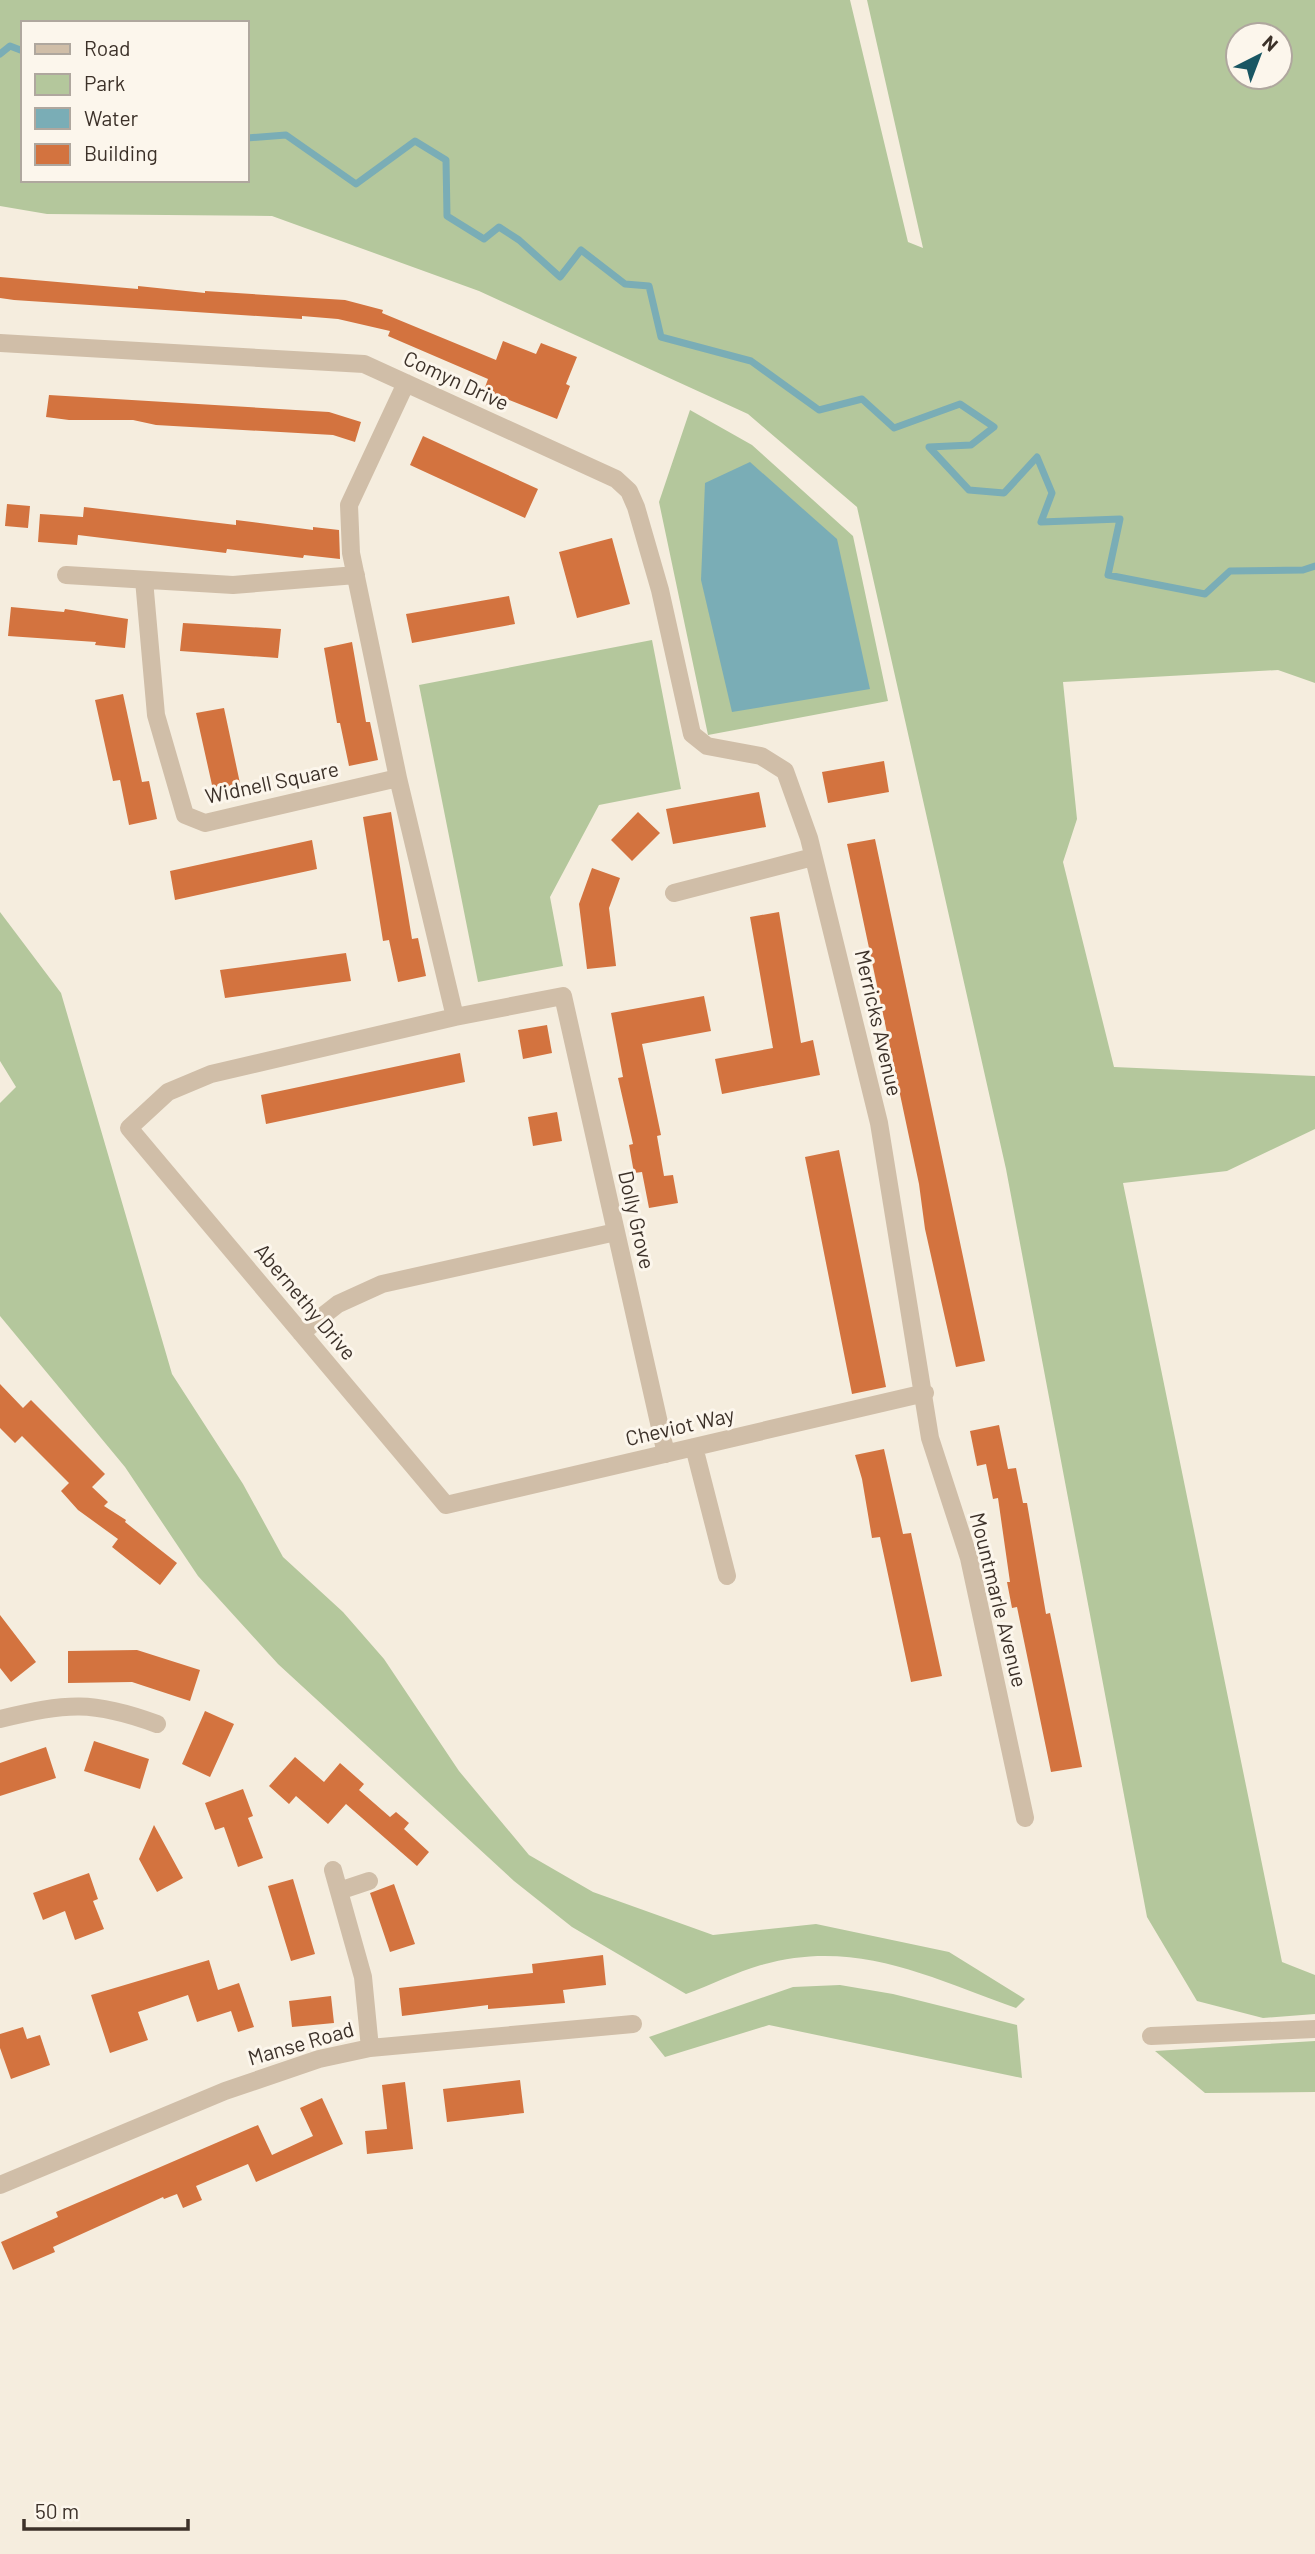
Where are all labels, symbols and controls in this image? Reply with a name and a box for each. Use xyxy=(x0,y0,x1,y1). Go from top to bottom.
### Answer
legend xyxy=(21,21,248,182)
north arrow xyxy=(1224,21,1294,91)
text: N xyxy=(1258,30,1283,56)
text: Road xyxy=(84,35,130,60)
text: Park xyxy=(84,70,125,95)
text: Water xyxy=(84,105,139,130)
text: Building xyxy=(84,140,158,165)
street label: Comyn Drive xyxy=(400,344,513,415)
street label: Widnell Square xyxy=(203,755,341,808)
street label: Merricks Avenue xyxy=(850,947,908,1098)
street label: Dolly Grove xyxy=(614,1168,661,1271)
street label: Abernethy Drive xyxy=(250,1238,362,1364)
street label: Cheviot Way xyxy=(623,1401,737,1450)
street label: Mountmarle Avenue xyxy=(966,1510,1033,1690)
street label: Manse Road xyxy=(245,2016,356,2070)
scale bar xyxy=(24,2488,189,2532)
text: 50 m xyxy=(35,2498,79,2523)

